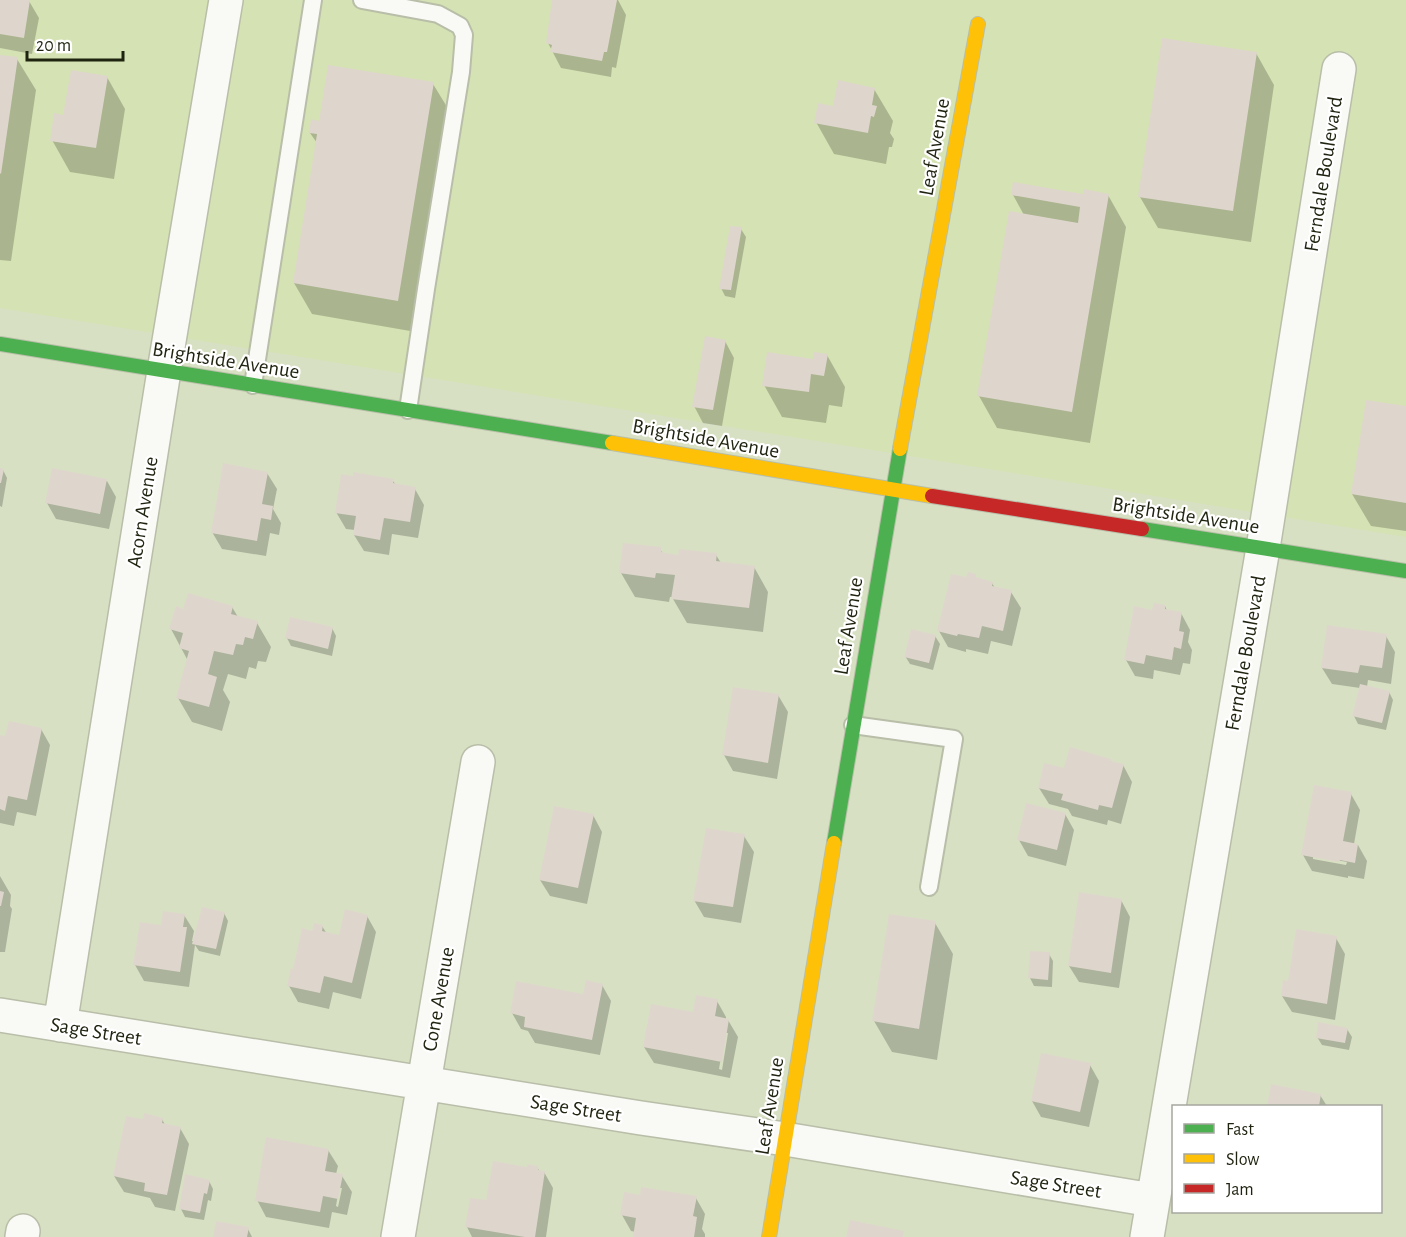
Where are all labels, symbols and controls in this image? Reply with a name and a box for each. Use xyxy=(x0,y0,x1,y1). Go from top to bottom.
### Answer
scale bar xyxy=(27,24,123,62)
text: 20 m xyxy=(36,37,71,55)
street label: Ferndale Boulevard xyxy=(1301,95,1346,253)
street label: Leaf Avenue xyxy=(916,97,953,197)
street label: Brightside Avenue xyxy=(151,338,301,383)
street label: Brightside Avenue xyxy=(631,415,781,462)
street label: Acorn Avenue xyxy=(123,455,162,569)
street label: Brightside Avenue xyxy=(1111,493,1261,538)
street label: Ferndale Boulevard xyxy=(1222,574,1270,732)
street label: Leaf Avenue xyxy=(830,576,867,676)
street label: Cone Avenue xyxy=(419,945,458,1053)
street label: Sage Street xyxy=(49,1014,143,1049)
street label: Leaf Avenue xyxy=(751,1056,788,1156)
street label: Sage Street xyxy=(529,1091,623,1126)
legend xyxy=(1172,1105,1382,1213)
text: Fast xyxy=(1226,1121,1254,1139)
text: Slow xyxy=(1226,1151,1259,1169)
street label: Sage Street xyxy=(1009,1167,1103,1202)
text: Jam xyxy=(1226,1181,1254,1199)

